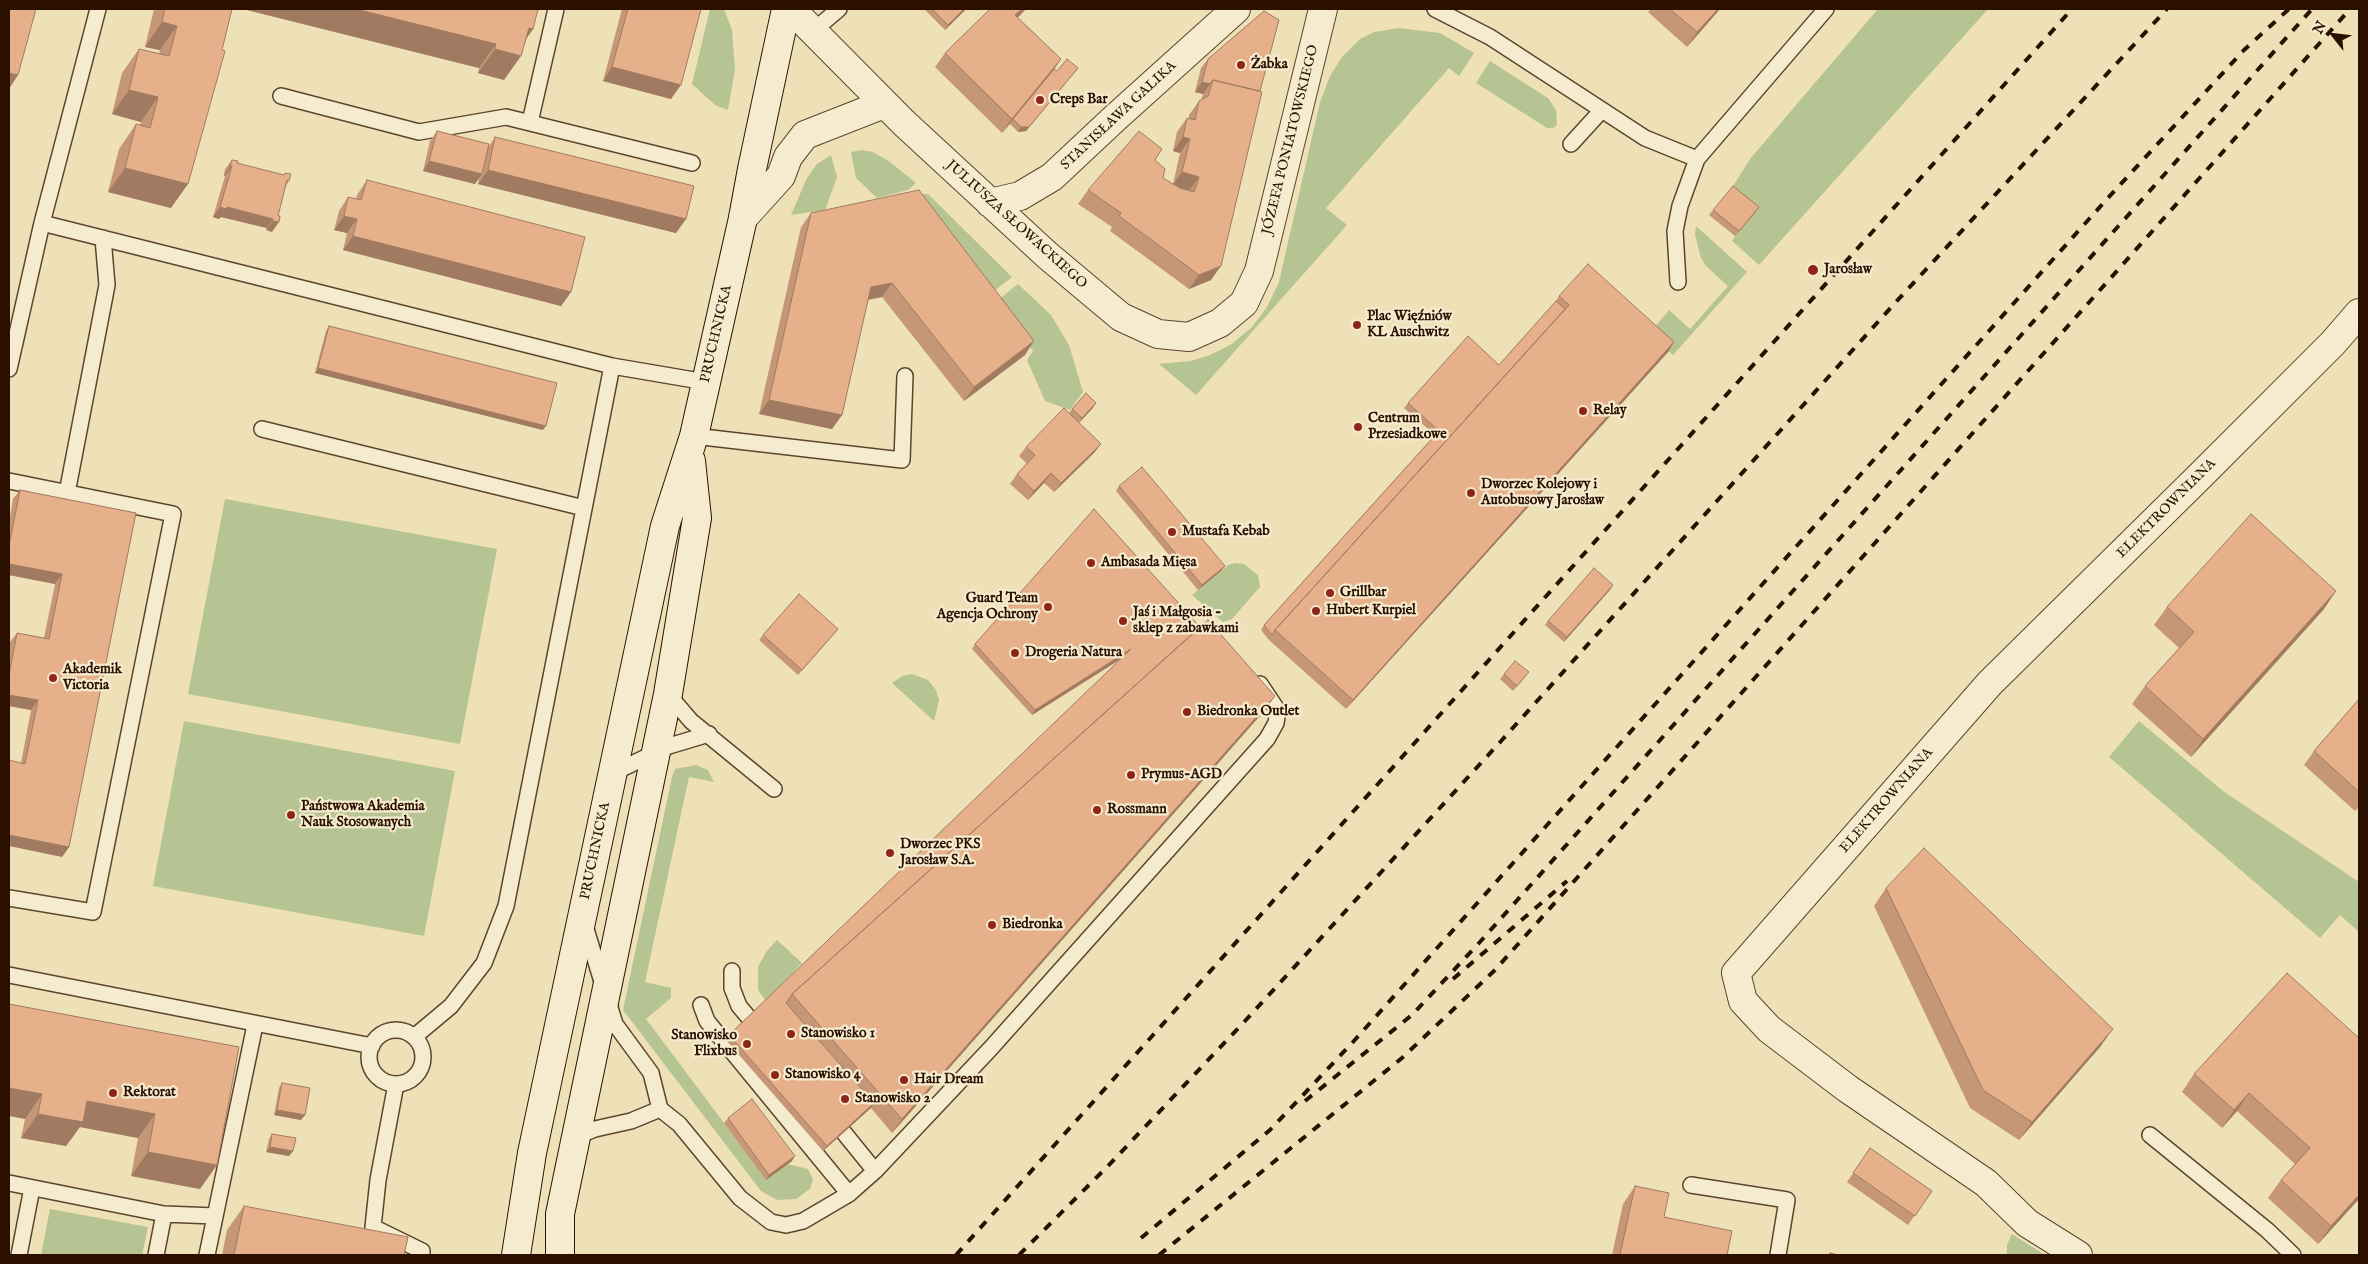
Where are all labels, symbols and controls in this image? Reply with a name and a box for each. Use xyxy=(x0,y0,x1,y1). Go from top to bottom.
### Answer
north arrow xyxy=(2308,10,2358,60)
text: N xyxy=(2309,18,2331,37)
street label: JÓZEFA PONIATOWSKIEGO xyxy=(1259,43,1323,237)
place label: Żabka xyxy=(1251,57,1288,73)
street label: STANISŁAWA GALIKA xyxy=(1058,58,1180,174)
marker: Żabka xyxy=(1235,59,1247,71)
place label: Creps Bar xyxy=(1050,92,1108,108)
marker: Creps Bar xyxy=(1034,94,1046,106)
street label: JULIUSZA SŁOWACKIEGO xyxy=(942,157,1090,293)
place label: Jarosław xyxy=(1824,262,1872,278)
marker: Jarosław xyxy=(1806,263,1820,277)
street label: PRUCHNICKA xyxy=(698,284,736,384)
place label: Plac Więźniów KL Auschwitz xyxy=(1367,309,1452,342)
marker: Plac Więźniów KL Auschwitz xyxy=(1351,319,1363,331)
place label: Relay xyxy=(1593,403,1627,419)
marker: Relay xyxy=(1577,405,1589,417)
place label: Centrum Przesiadkowe xyxy=(1368,411,1447,444)
marker: Centrum Przesiadkowe xyxy=(1352,421,1364,433)
street label: ELEKTROWNIANA xyxy=(2114,456,2220,562)
place label: Dworzec Kolejowy i Autobusowy Jarosław xyxy=(1481,477,1604,510)
marker: Dworzec Kolejowy i Autobusowy Jarosław xyxy=(1465,487,1477,499)
place label: Mustafa Kebab xyxy=(1182,524,1270,540)
marker: Mustafa Kebab xyxy=(1166,526,1178,538)
place label: Ambasada Mięsa xyxy=(1101,555,1197,571)
marker: Ambasada Mięsa xyxy=(1085,557,1097,569)
place label: Grillbar xyxy=(1340,585,1386,601)
marker: Grillbar xyxy=(1324,587,1336,599)
place label: Guard Team Agencja Ochrony xyxy=(937,591,1038,624)
marker: Guard Team Agencja Ochrony xyxy=(1042,601,1054,613)
place label: Hubert Kurpiel xyxy=(1326,603,1416,619)
place label: Jaś i Małgosia - sklep z zabawkami xyxy=(1133,605,1239,638)
marker: Hubert Kurpiel xyxy=(1310,605,1322,617)
marker: Jaś i Małgosia - sklep z zabawkami xyxy=(1117,615,1129,627)
place label: Drogeria Natura xyxy=(1025,645,1122,661)
marker: Drogeria Natura xyxy=(1009,647,1021,659)
place label: Akademik Victoria xyxy=(63,662,122,694)
marker: Akademik Victoria xyxy=(47,672,59,684)
place label: Biedronka Outlet xyxy=(1197,704,1299,720)
marker: Biedronka Outlet xyxy=(1181,706,1193,718)
street label: ELEKTROWNIANA xyxy=(1837,745,1937,857)
place label: Prymus-AGD xyxy=(1141,767,1222,783)
marker: Prymus-AGD xyxy=(1125,769,1137,781)
place label: Państwowa Akademia Nauk Stosowanych xyxy=(301,799,425,832)
street label: PRUCHNICKA xyxy=(577,801,615,901)
place label: Rossmann xyxy=(1107,802,1167,818)
marker: Rossmann xyxy=(1091,804,1103,816)
marker: Państwowa Akademia Nauk Stosowanych xyxy=(285,809,297,821)
place label: Dworzec PKS Jarosław S.A. xyxy=(900,837,980,870)
marker: Dworzec PKS Jarosław S.A. xyxy=(884,847,896,859)
place label: Biedronka xyxy=(1002,917,1062,933)
marker: Biedronka xyxy=(986,919,998,931)
place label: Stanowisko 1 xyxy=(801,1026,875,1042)
place label: Stanowisko Flixbus xyxy=(671,1028,737,1060)
marker: Stanowisko 1 xyxy=(785,1028,797,1040)
marker: Stanowisko Flixbus xyxy=(741,1038,753,1050)
place label: Stanowisko 4 xyxy=(785,1067,861,1083)
marker: Stanowisko 4 xyxy=(769,1069,781,1081)
place label: Hair Dream xyxy=(914,1072,984,1088)
marker: Hair Dream xyxy=(898,1074,910,1086)
place label: Rektorat xyxy=(123,1085,176,1101)
marker: Rektorat xyxy=(107,1087,119,1099)
place label: Stanowisko 2 xyxy=(855,1091,930,1107)
marker: Stanowisko 2 xyxy=(839,1093,851,1105)

